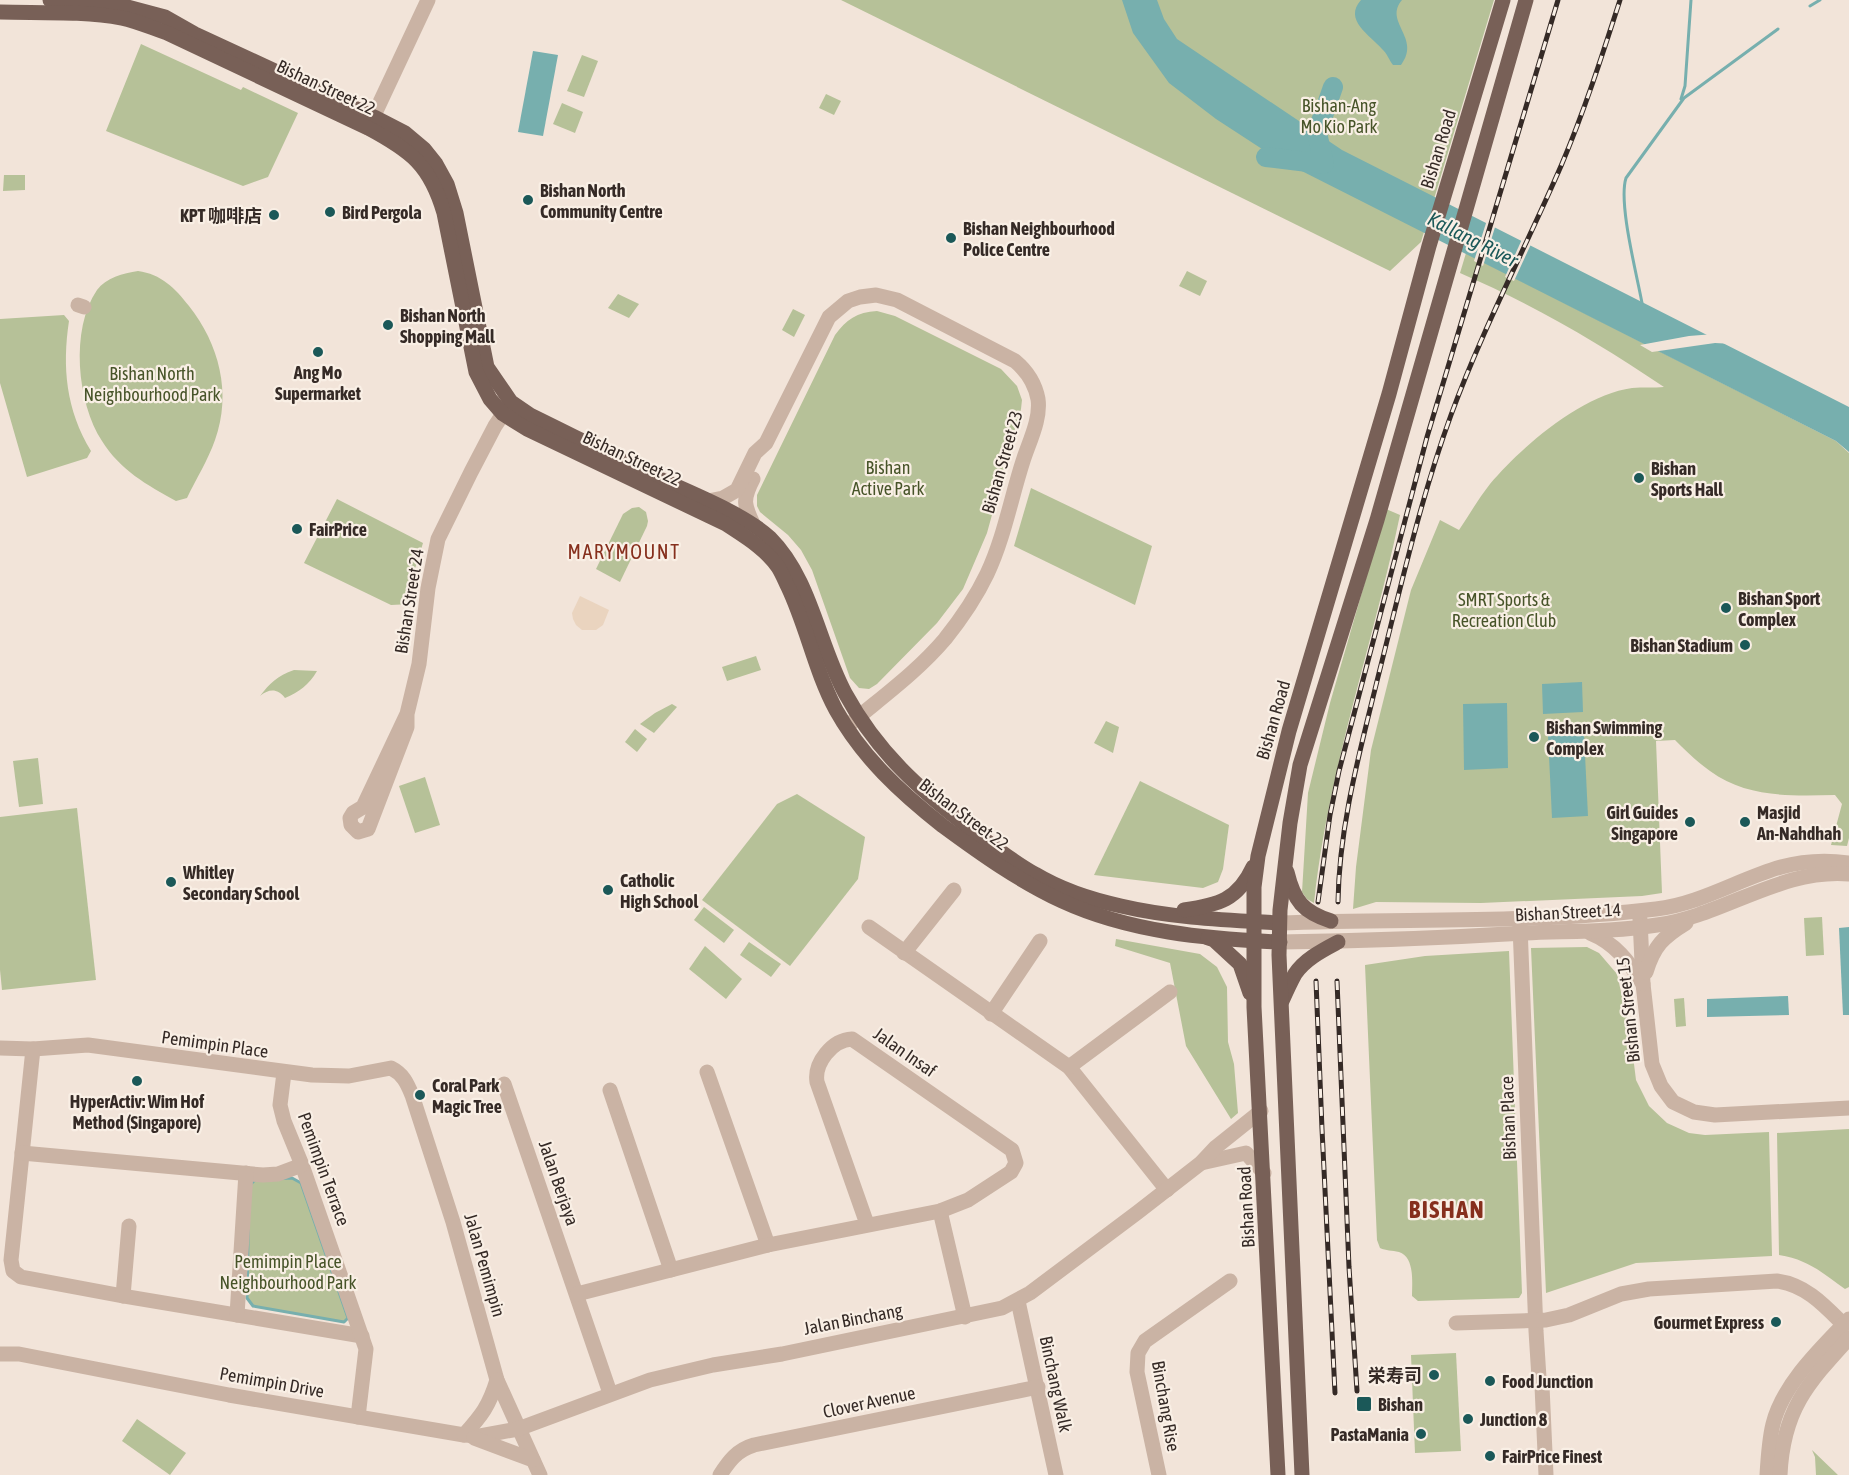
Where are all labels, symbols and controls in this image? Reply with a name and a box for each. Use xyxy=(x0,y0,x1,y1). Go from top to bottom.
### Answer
street label: Bishan Street 22 xyxy=(273,55,379,119)
park label: Bishan-Ang Mo Kio Park xyxy=(1301,95,1378,137)
street label: Bishan Road xyxy=(1416,107,1460,191)
place label: Bishan North Community Centre xyxy=(540,180,663,222)
marker: Bishan North Community Centre xyxy=(521,193,535,207)
place label: Bird Pergola xyxy=(342,202,422,223)
place label: KPT 咖啡店 xyxy=(180,205,262,226)
marker: Bird Pergola xyxy=(323,205,337,219)
water label: Kallang River xyxy=(1424,207,1523,272)
marker: KPT 咖啡店 xyxy=(267,208,281,222)
place label: Bishan Neighbourhood Police Centre xyxy=(963,218,1115,260)
marker: Bishan Neighbourhood Police Centre xyxy=(944,231,958,245)
place label: Bishan North Shopping Mall xyxy=(400,305,495,347)
marker: Bishan North Shopping Mall xyxy=(381,318,395,332)
marker: Ang Mo Supermarket xyxy=(311,345,325,359)
place label: Ang Mo Supermarket xyxy=(275,362,362,404)
park label: Bishan North Neighbourhood Park xyxy=(83,363,221,405)
street label: Bishan Street 23 xyxy=(977,408,1027,516)
street label: Bishan Street 22 xyxy=(579,426,685,490)
park label: Bishan Active Park xyxy=(852,457,924,499)
place label: Bishan Sports Hall xyxy=(1651,458,1723,500)
marker: Bishan Sports Hall xyxy=(1632,471,1646,485)
place label: FairPrice xyxy=(309,519,367,540)
marker: FairPrice xyxy=(290,522,304,536)
district label: MARYMOUNT xyxy=(568,540,680,563)
street label: Bishan Street 24 xyxy=(390,547,428,655)
place label: Bishan Sport Complex xyxy=(1738,588,1821,630)
park label: SMRT Sports & Recreation Club xyxy=(1452,589,1556,631)
marker: Bishan Sport Complex xyxy=(1719,601,1733,615)
place label: Bishan Stadium xyxy=(1630,635,1733,656)
marker: Bishan Stadium xyxy=(1738,638,1752,652)
street label: Bishan Road xyxy=(1252,678,1294,762)
place label: Bishan Swimming Complex xyxy=(1546,717,1662,759)
marker: Bishan Swimming Complex xyxy=(1527,730,1541,744)
street label: Bishan Street 22 xyxy=(915,774,1013,854)
place label: Girl Guides Singapore xyxy=(1606,802,1679,844)
place label: Masjid An-Nahdhah xyxy=(1756,802,1841,844)
marker: Girl Guides Singapore xyxy=(1683,815,1697,829)
marker: Masjid An-Nahdhah xyxy=(1738,815,1752,829)
place label: Whitley Secondary School xyxy=(182,862,299,904)
place label: Catholic High School xyxy=(620,870,698,912)
marker: Whitley Secondary School xyxy=(164,875,178,889)
marker: Catholic High School xyxy=(601,883,615,897)
street label: Bishan Street 14 xyxy=(1514,899,1622,925)
street label: Bishan Street 15 xyxy=(1612,956,1644,1064)
street label: Jalan Insaf xyxy=(870,1023,940,1081)
street label: Pemimpin Place xyxy=(160,1026,270,1062)
marker: HyperActiv: Wim Hof Method (Singapore) xyxy=(130,1074,144,1088)
place label: Coral Park Magic Tree xyxy=(432,1075,502,1117)
street label: Bishan Place xyxy=(1496,1076,1520,1160)
marker: Coral Park Magic Tree xyxy=(413,1088,427,1102)
place label: HyperActiv: Wim Hof Method (Singapore) xyxy=(70,1091,205,1133)
street label: Pemimpin Terrace xyxy=(294,1109,354,1229)
street label: Jalan Berjaya xyxy=(535,1138,583,1228)
street label: Bishan Road xyxy=(1233,1166,1259,1248)
district label: BISHAN xyxy=(1409,1196,1485,1223)
street label: Jalan Pemimpin xyxy=(460,1211,510,1319)
park label: Pemimpin Place Neighbourhood Park xyxy=(219,1251,357,1293)
street label: Jalan Binchang xyxy=(802,1299,904,1339)
place label: Gourmet Express xyxy=(1654,1312,1765,1333)
marker: Gourmet Express xyxy=(1769,1315,1783,1329)
street label: Binchang Walk xyxy=(1036,1334,1076,1434)
street label: Binchang Rise xyxy=(1148,1359,1184,1453)
street label: Pemimpin Drive xyxy=(218,1362,326,1402)
place label: 栄寿司 xyxy=(1368,1365,1422,1386)
marker: 栄寿司 xyxy=(1427,1368,1441,1382)
place label: Food Junction xyxy=(1502,1371,1593,1392)
marker: Food Junction xyxy=(1483,1374,1497,1388)
street label: Clover Avenue xyxy=(821,1382,917,1422)
place label: Bishan xyxy=(1378,1394,1423,1415)
marker: Bishan xyxy=(1355,1395,1373,1413)
place label: Junction 8 xyxy=(1479,1409,1548,1430)
marker: Junction 8 xyxy=(1461,1412,1475,1426)
place label: PastaMania xyxy=(1331,1424,1409,1445)
marker: PastaMania xyxy=(1414,1427,1428,1441)
place label: FairPrice Finest xyxy=(1502,1446,1603,1467)
marker: FairPrice Finest xyxy=(1483,1449,1497,1463)

